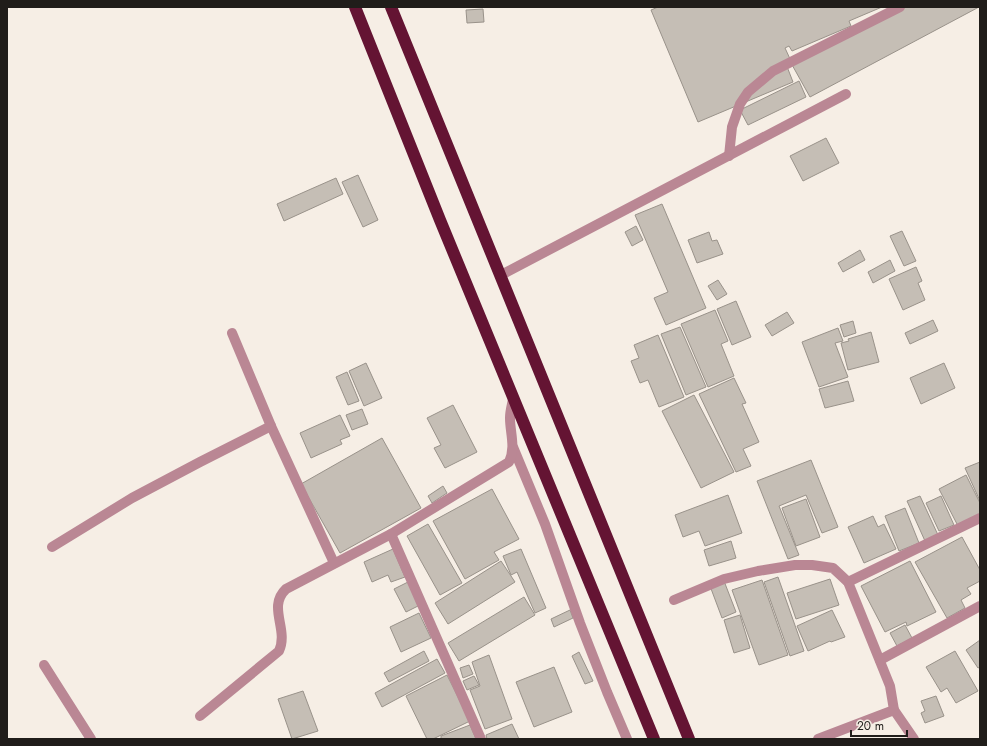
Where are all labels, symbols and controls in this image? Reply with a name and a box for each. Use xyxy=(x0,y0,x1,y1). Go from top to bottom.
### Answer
scale bar xyxy=(851,712,907,738)
text: 20 m xyxy=(857,717,884,735)

